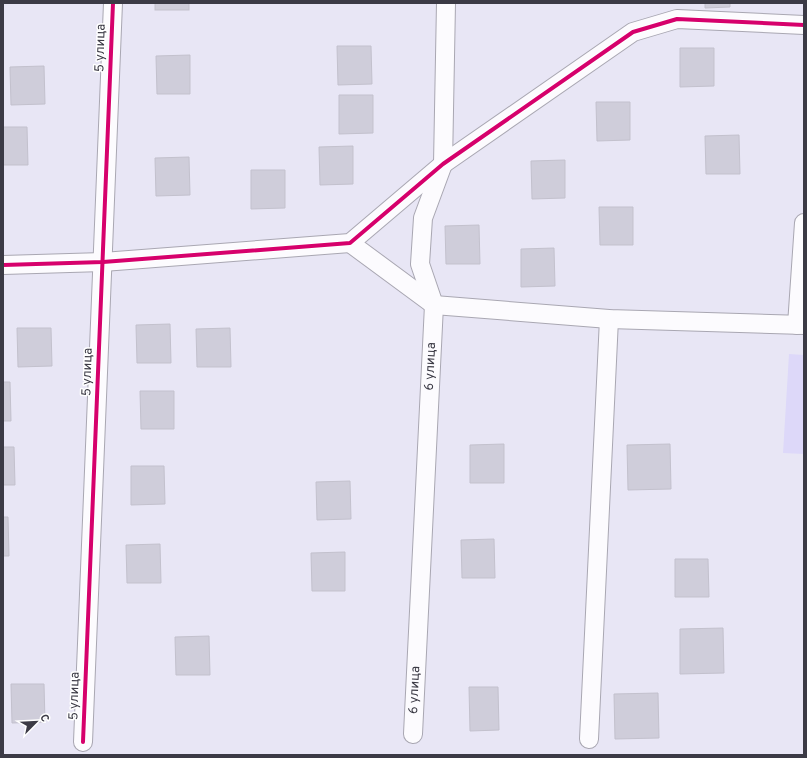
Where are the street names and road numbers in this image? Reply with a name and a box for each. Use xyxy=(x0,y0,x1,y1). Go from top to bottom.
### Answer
street label: 5 улица xyxy=(92,23,110,73)
street label: 6 улица xyxy=(422,342,440,391)
street label: 5 улица xyxy=(79,347,97,397)
street label: 6 улица xyxy=(406,666,424,715)
street label: 5 улица xyxy=(66,671,84,721)

